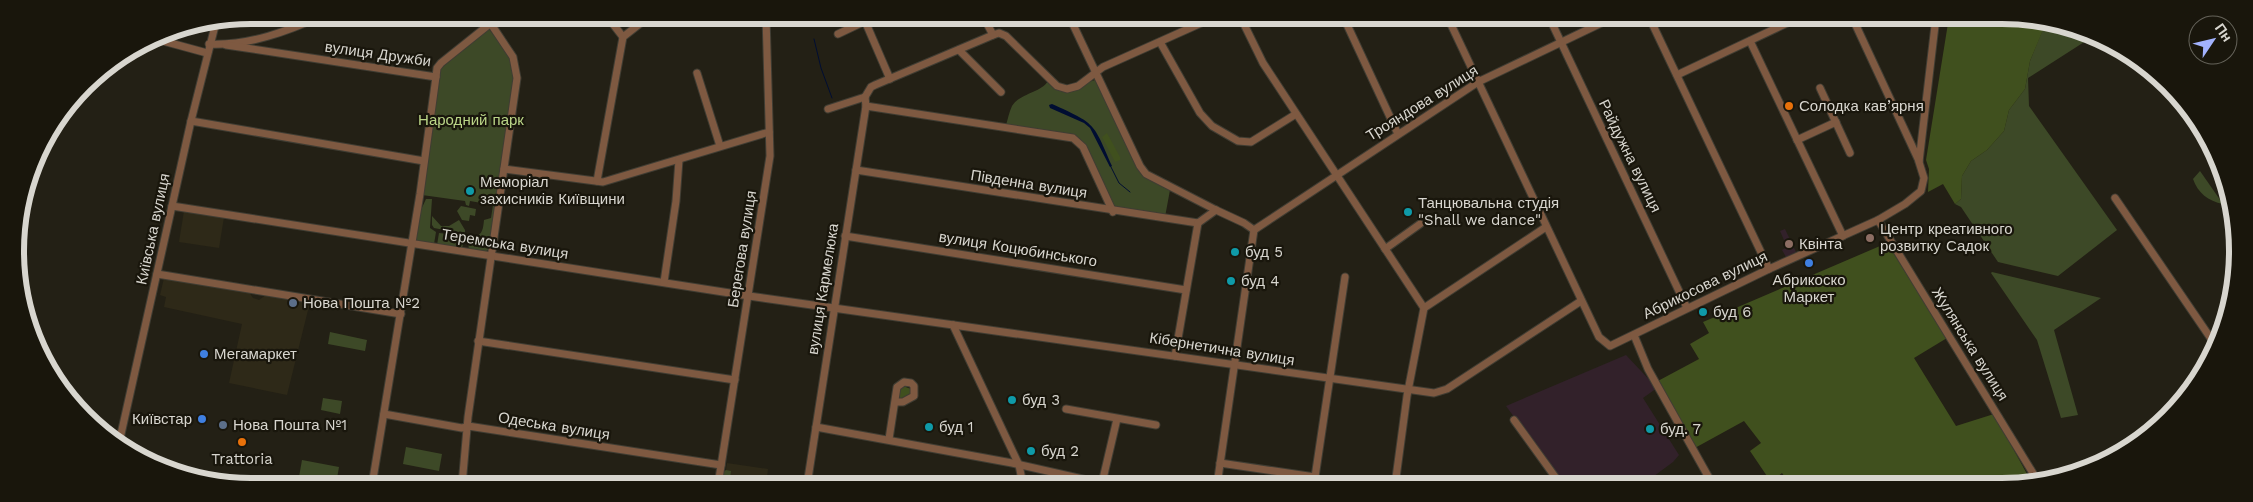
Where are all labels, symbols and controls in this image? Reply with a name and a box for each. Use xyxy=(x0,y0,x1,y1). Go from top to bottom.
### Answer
north arrow xyxy=(2188,15,2238,65)
text: Пн xyxy=(2212,20,2236,45)
street label: вулиця Дружби xyxy=(324,38,432,70)
street label: Трояндова вулиця xyxy=(1363,61,1481,145)
street label: Райдужна вулиця xyxy=(1595,97,1665,215)
place label: Солодка кав’ярня xyxy=(1799,97,1924,115)
marker: Солодка кав’ярня xyxy=(1783,100,1795,112)
park label: Народний парк xyxy=(418,111,524,129)
street label: Південна вулиця xyxy=(969,166,1089,202)
street label: Київська вулиця xyxy=(132,172,174,286)
place label: Меморіал захисників Київщини xyxy=(480,173,625,208)
marker: Меморіал захисників Київщини xyxy=(464,185,476,197)
street label: Берегова вулиця xyxy=(724,189,760,309)
place label: Танцювальна студія "Shall we dance" xyxy=(1418,194,1559,229)
marker: Танцювальна студія "Shall we dance" xyxy=(1402,206,1414,218)
place label: Центр креативного розвитку Садок xyxy=(1880,220,2013,255)
street label: вулиця Кармелюка xyxy=(804,221,842,356)
street label: Теремська вулиця xyxy=(440,225,570,263)
street label: вулиця Коцюбинського xyxy=(938,228,1098,270)
marker: Центр креативного розвитку Садок xyxy=(1864,232,1876,244)
place label: Квінта xyxy=(1799,235,1843,253)
marker: Квінта xyxy=(1783,238,1795,250)
place label: буд 5 xyxy=(1245,243,1283,261)
marker: буд 5 xyxy=(1229,246,1241,258)
street label: Абрикосова вулиця xyxy=(1640,247,1770,323)
marker: Абрикоско Маркет xyxy=(1803,257,1815,269)
place label: Абрикоско Маркет xyxy=(1773,271,1845,306)
place label: буд 4 xyxy=(1241,272,1279,290)
marker: буд 4 xyxy=(1225,275,1237,287)
street label: Жулянська вулиця xyxy=(1928,284,2012,404)
place label: Нова Пошта №2 xyxy=(303,294,420,312)
marker: Нова Пошта №2 xyxy=(287,297,299,309)
place label: буд 6 xyxy=(1713,303,1751,321)
marker: буд 6 xyxy=(1697,306,1709,318)
street label: Кібернетична вулиця xyxy=(1148,329,1296,369)
place label: Мегамаркет xyxy=(214,345,297,363)
marker: Мегамаркет xyxy=(198,348,210,360)
place label: буд 3 xyxy=(1022,391,1060,409)
marker: буд 3 xyxy=(1006,394,1018,406)
street label: Одеська вулиця xyxy=(497,408,611,444)
place label: Київстар xyxy=(132,410,192,428)
marker: Київстар xyxy=(196,413,208,425)
place label: Нова Пошта №1 xyxy=(233,416,347,434)
place label: буд 1 xyxy=(939,418,974,436)
marker: Нова Пошта №1 xyxy=(217,419,229,431)
place label: буд. 7 xyxy=(1660,420,1701,438)
marker: буд 1 xyxy=(923,421,935,433)
marker: буд. 7 xyxy=(1644,423,1656,435)
marker: Trattoria xyxy=(236,436,248,448)
place label: буд 2 xyxy=(1041,442,1079,460)
marker: буд 2 xyxy=(1025,445,1037,457)
place label: Trattoria xyxy=(211,450,273,468)

